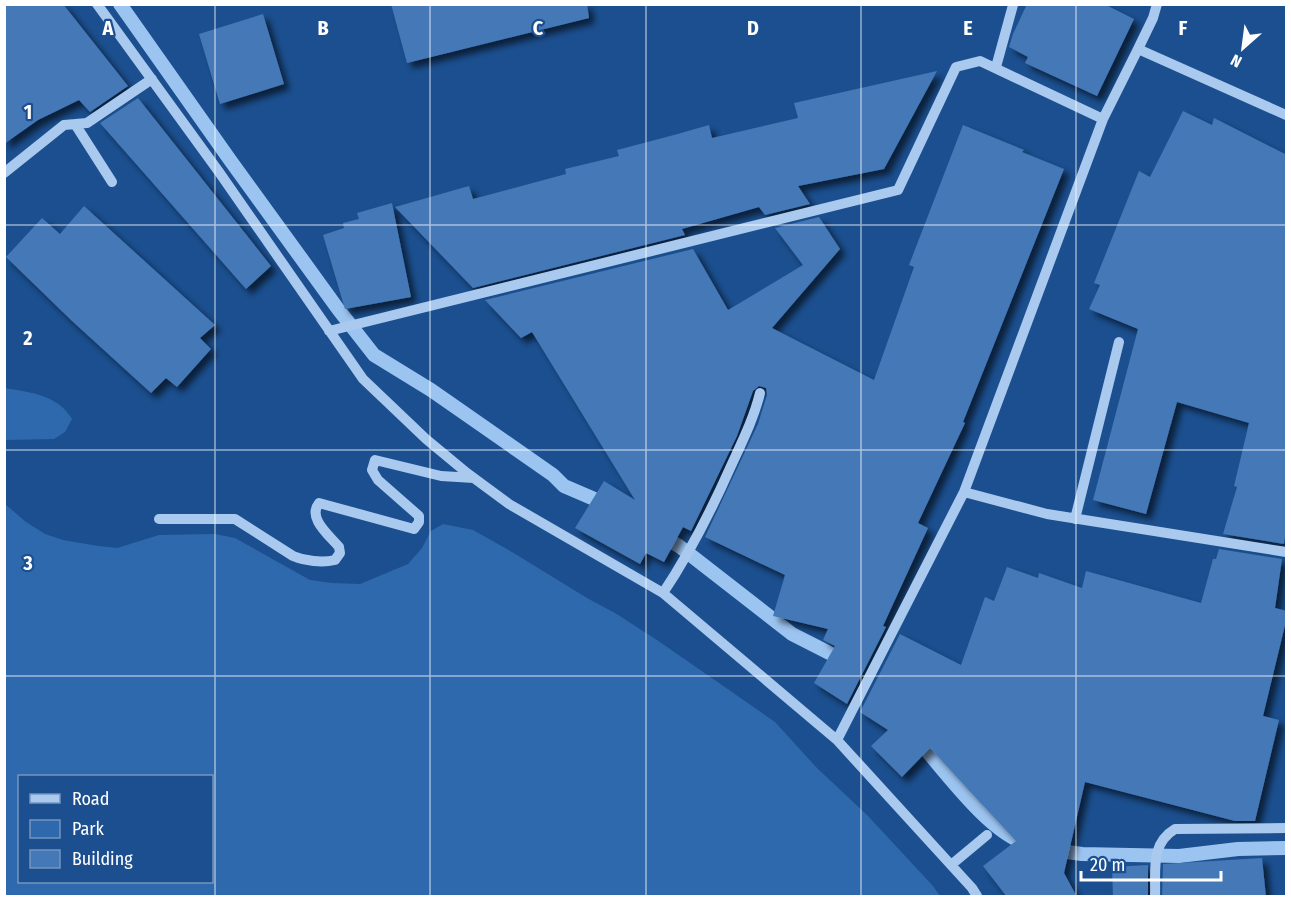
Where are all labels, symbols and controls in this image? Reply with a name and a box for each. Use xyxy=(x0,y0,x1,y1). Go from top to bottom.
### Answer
text: A xyxy=(102,16,115,40)
text: B xyxy=(317,16,329,40)
text: C xyxy=(533,16,544,40)
text: D xyxy=(747,16,759,40)
text: E xyxy=(963,16,973,40)
text: F xyxy=(1179,16,1188,40)
north arrow xyxy=(1213,18,1273,78)
text: N xyxy=(1227,50,1245,71)
text: 1 xyxy=(24,100,32,124)
text: 2 xyxy=(22,326,33,350)
text: 3 xyxy=(22,551,33,575)
legend xyxy=(18,775,213,883)
text: Road xyxy=(72,788,109,810)
text: Park xyxy=(72,818,105,840)
scale bar xyxy=(1081,844,1220,882)
text: Building xyxy=(72,848,133,870)
text: 20 m xyxy=(1090,854,1125,876)

